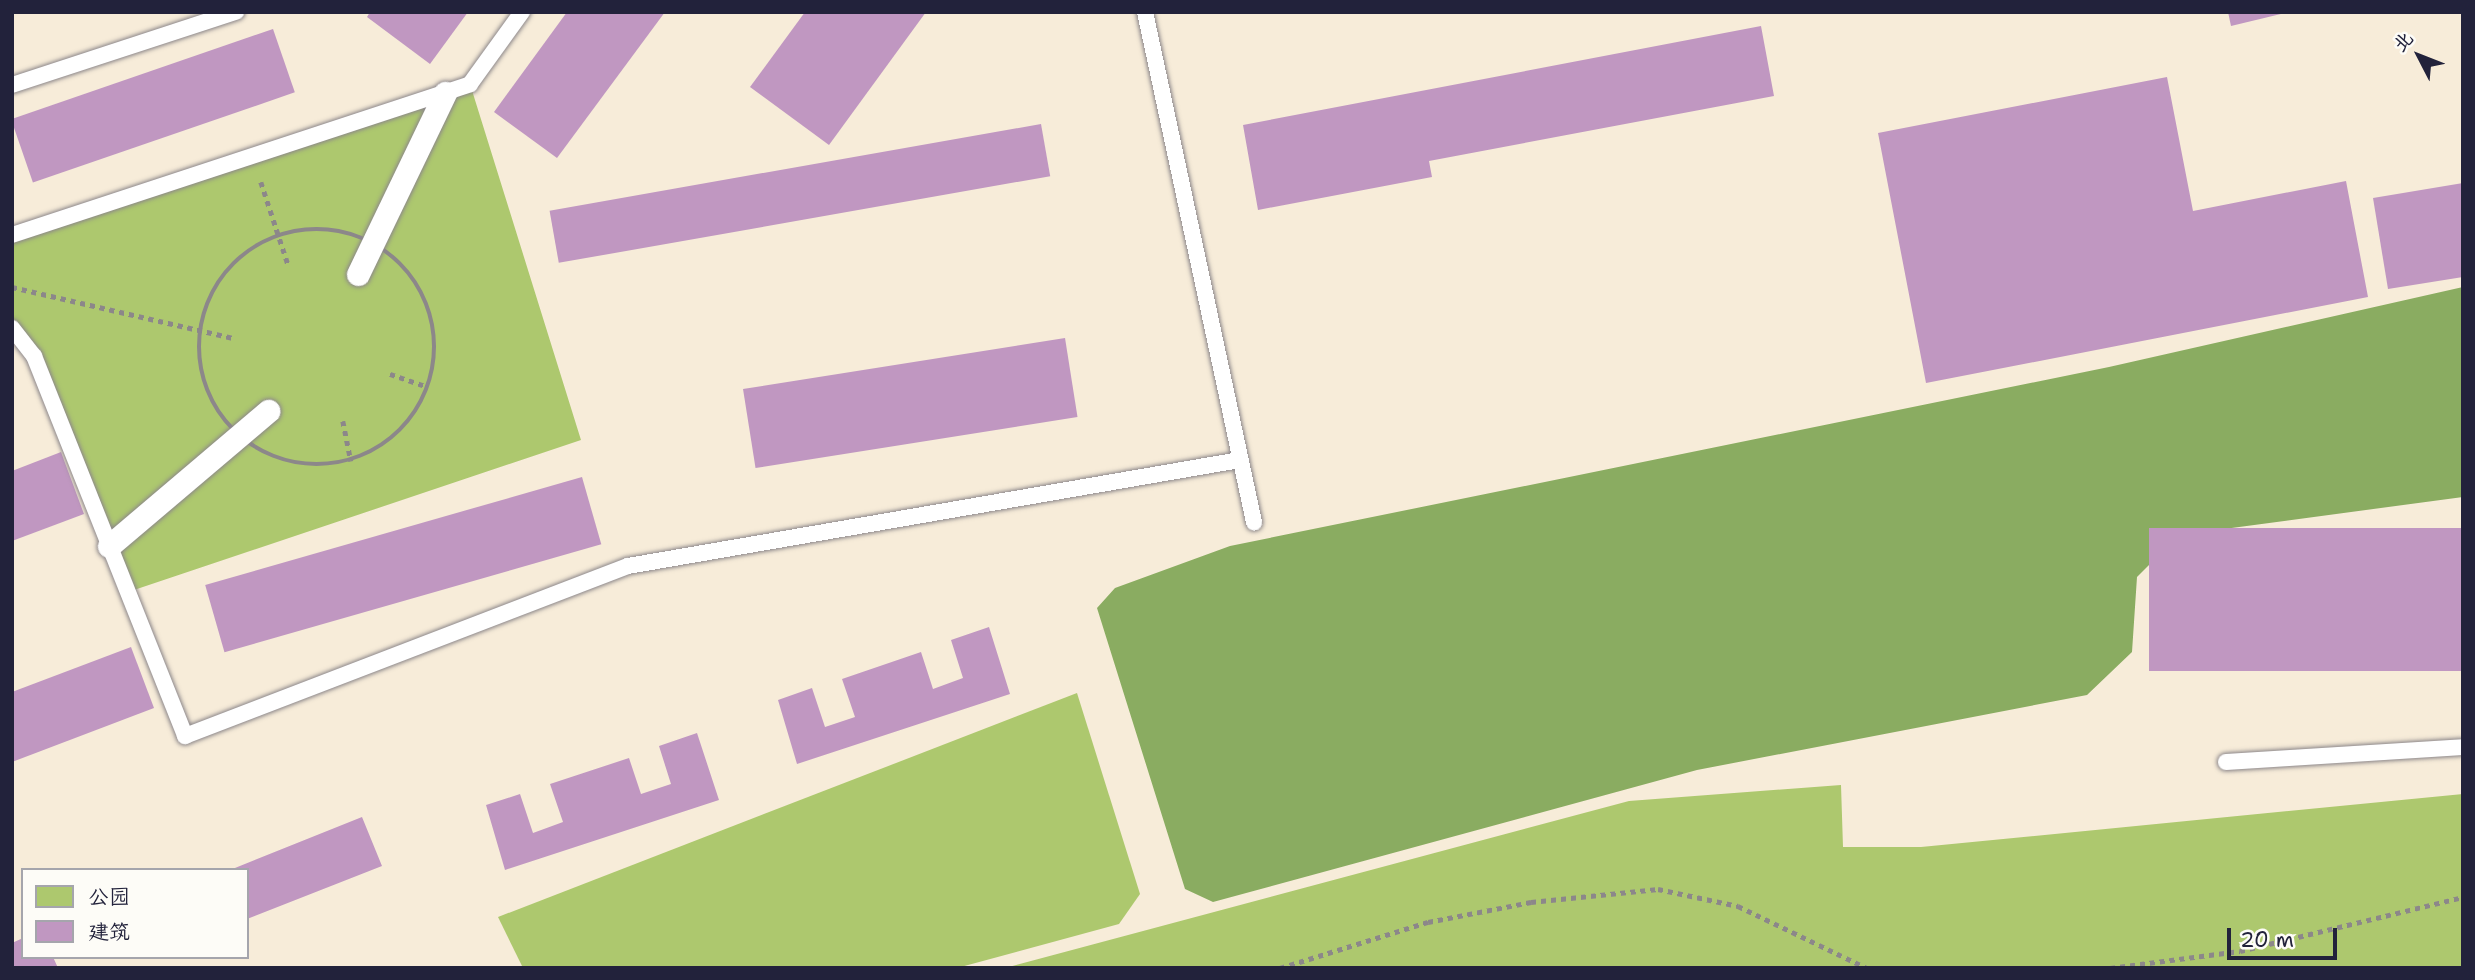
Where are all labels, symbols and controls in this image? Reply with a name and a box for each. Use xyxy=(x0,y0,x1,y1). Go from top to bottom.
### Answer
north arrow xyxy=(2384,21,2454,91)
text: 北 xyxy=(2387,26,2419,57)
legend xyxy=(21,868,248,959)
text: 公园 xyxy=(88,883,130,911)
scale bar xyxy=(2230,914,2340,958)
text: 建筑 xyxy=(88,918,130,946)
text: 20 m xyxy=(2240,926,2294,954)

